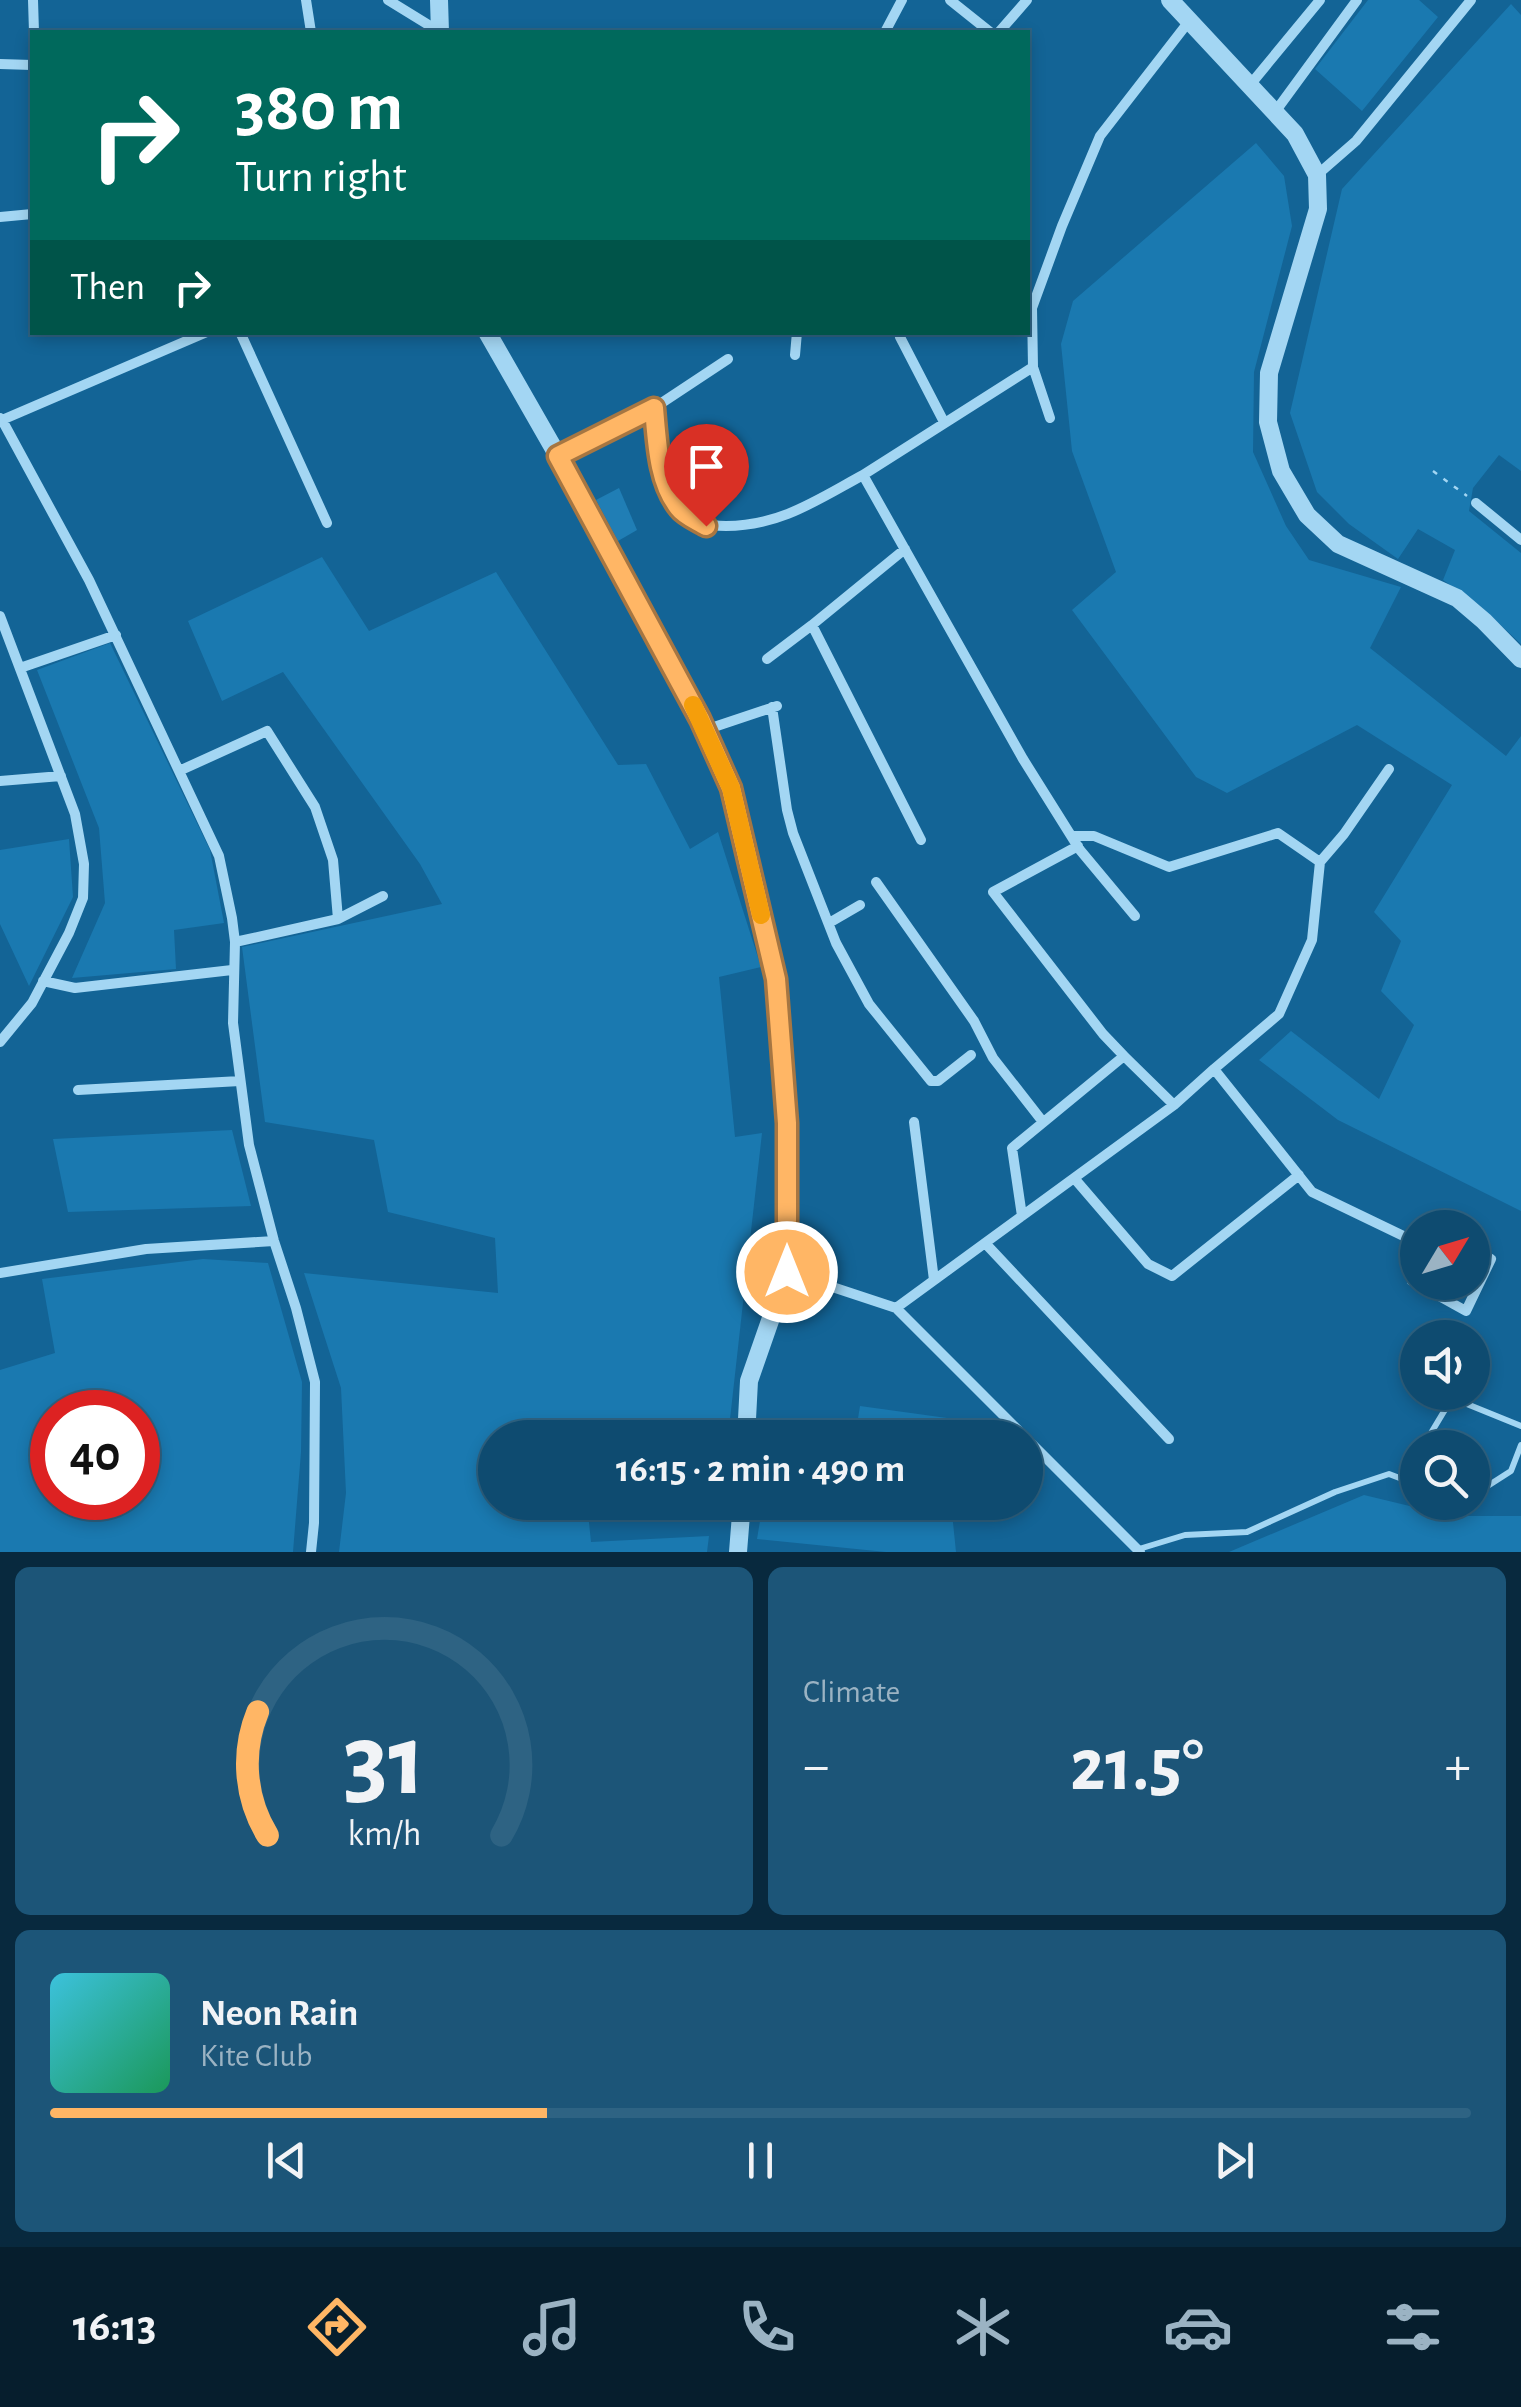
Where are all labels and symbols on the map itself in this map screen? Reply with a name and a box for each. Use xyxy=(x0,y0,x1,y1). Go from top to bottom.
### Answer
pin xyxy=(664,424,749,527)
north arrow xyxy=(1400,1210,1490,1300)
position arrow xyxy=(735,1220,839,1324)
speed limit sign: 40 xyxy=(30,1390,160,1520)

